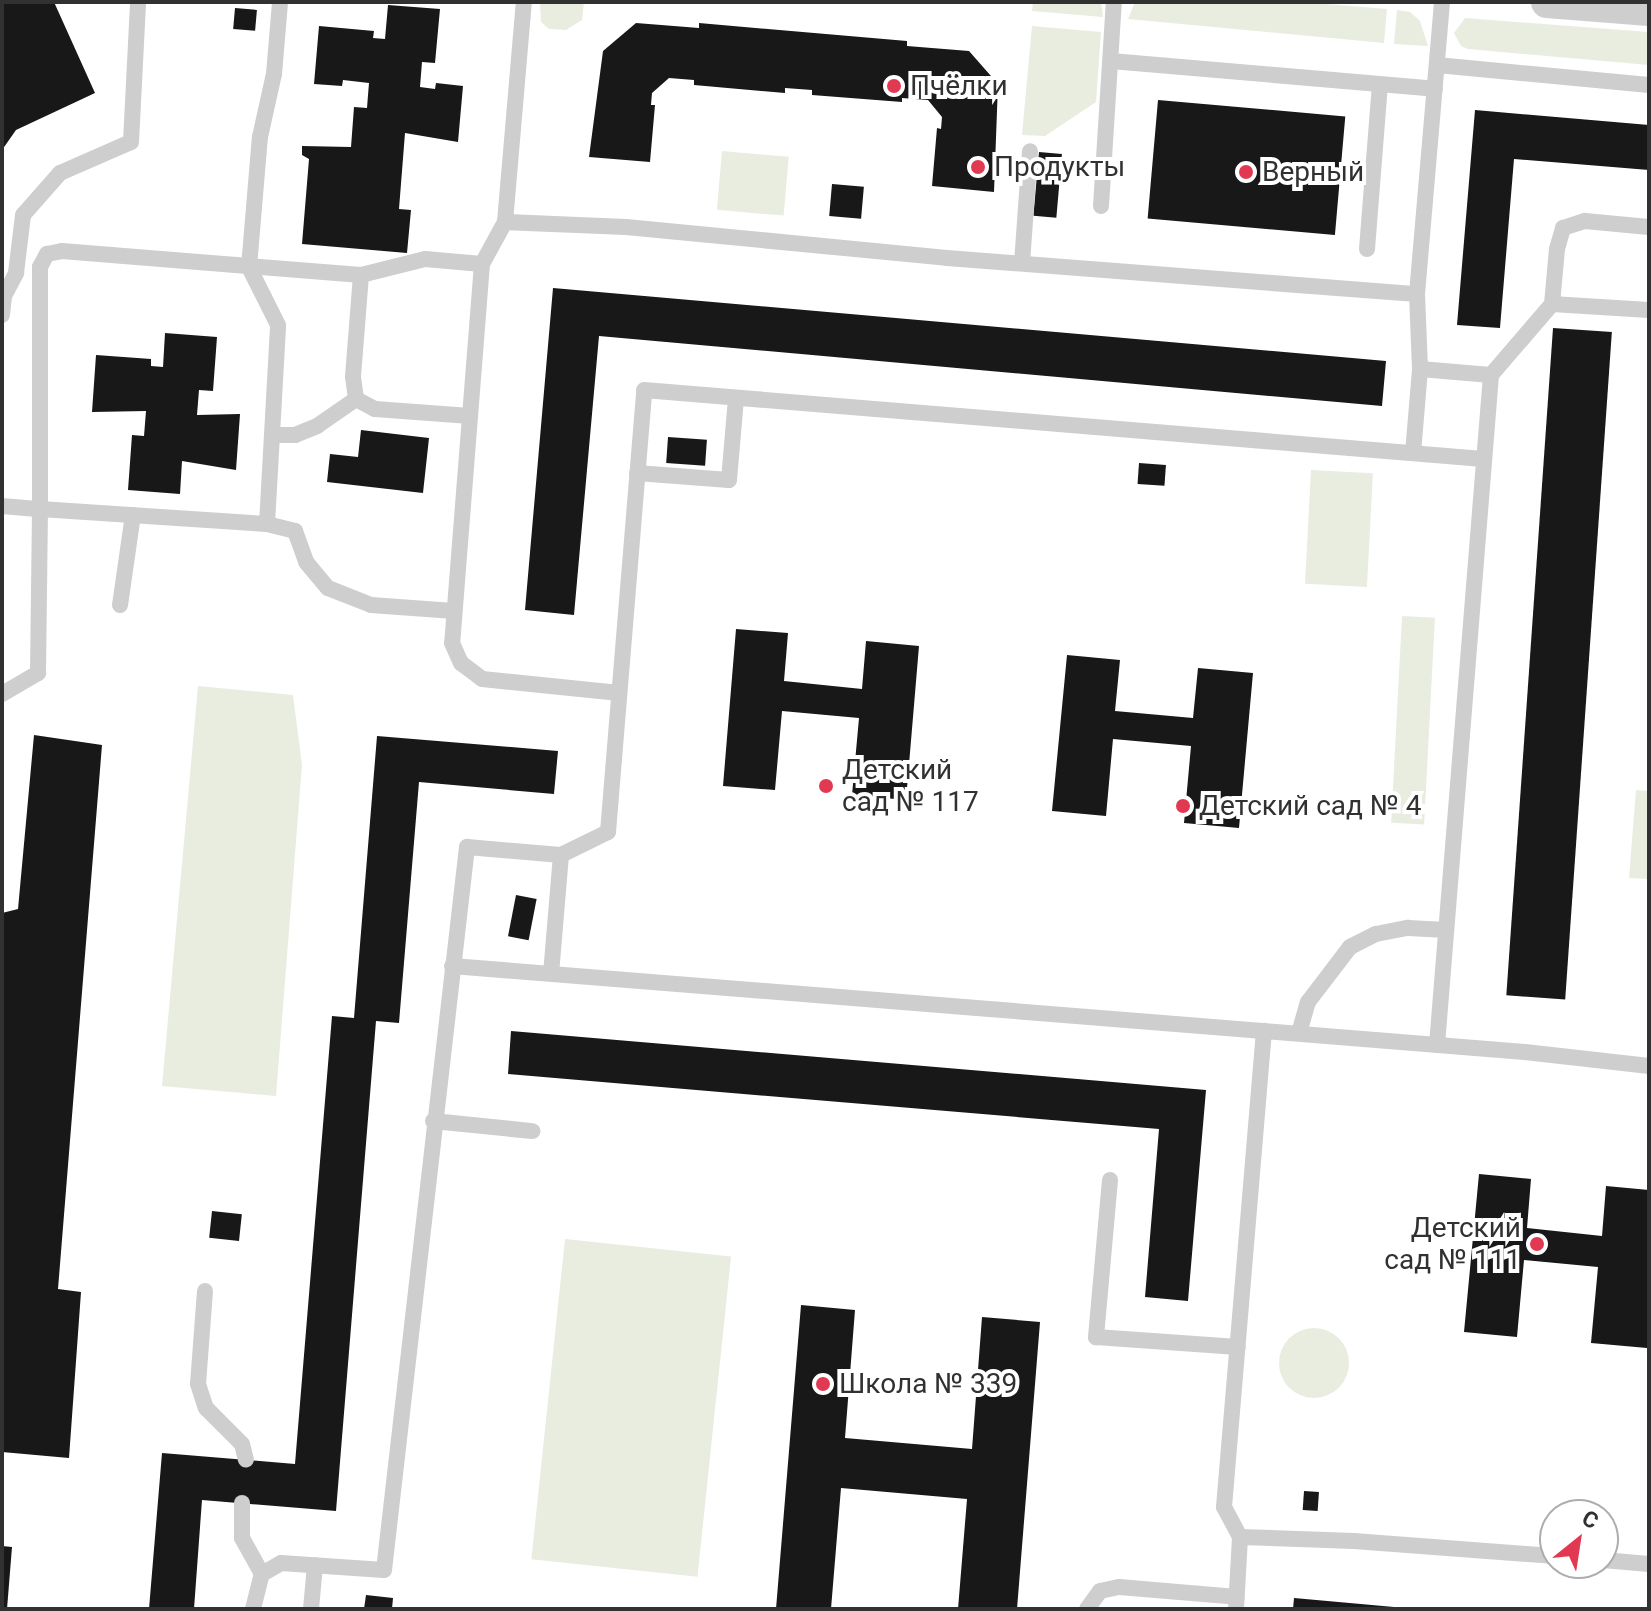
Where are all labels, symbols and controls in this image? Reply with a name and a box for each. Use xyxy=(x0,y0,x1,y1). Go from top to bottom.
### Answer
place label: Пчёлки xyxy=(910,69,1008,103)
marker: Пчёлки xyxy=(885,77,903,95)
place label: Продукты xyxy=(994,150,1125,184)
place label: Верный xyxy=(1262,155,1364,189)
marker: Продукты xyxy=(969,158,987,176)
marker: Верный xyxy=(1237,163,1255,181)
place label: Детский сад № 117 xyxy=(842,753,979,819)
marker: Детский сад № 117 xyxy=(817,777,835,795)
place label: Детский сад № 4 xyxy=(1199,789,1421,823)
marker: Детский сад № 4 xyxy=(1174,797,1192,815)
place label: Детский сад № 111 xyxy=(1384,1211,1521,1277)
marker: Детский сад № 111 xyxy=(1528,1235,1546,1253)
place label: Школа № 339 xyxy=(839,1367,1017,1401)
marker: Школа № 339 xyxy=(814,1375,832,1393)
north arrow xyxy=(1539,1499,1619,1579)
text: С xyxy=(1578,1505,1603,1534)

